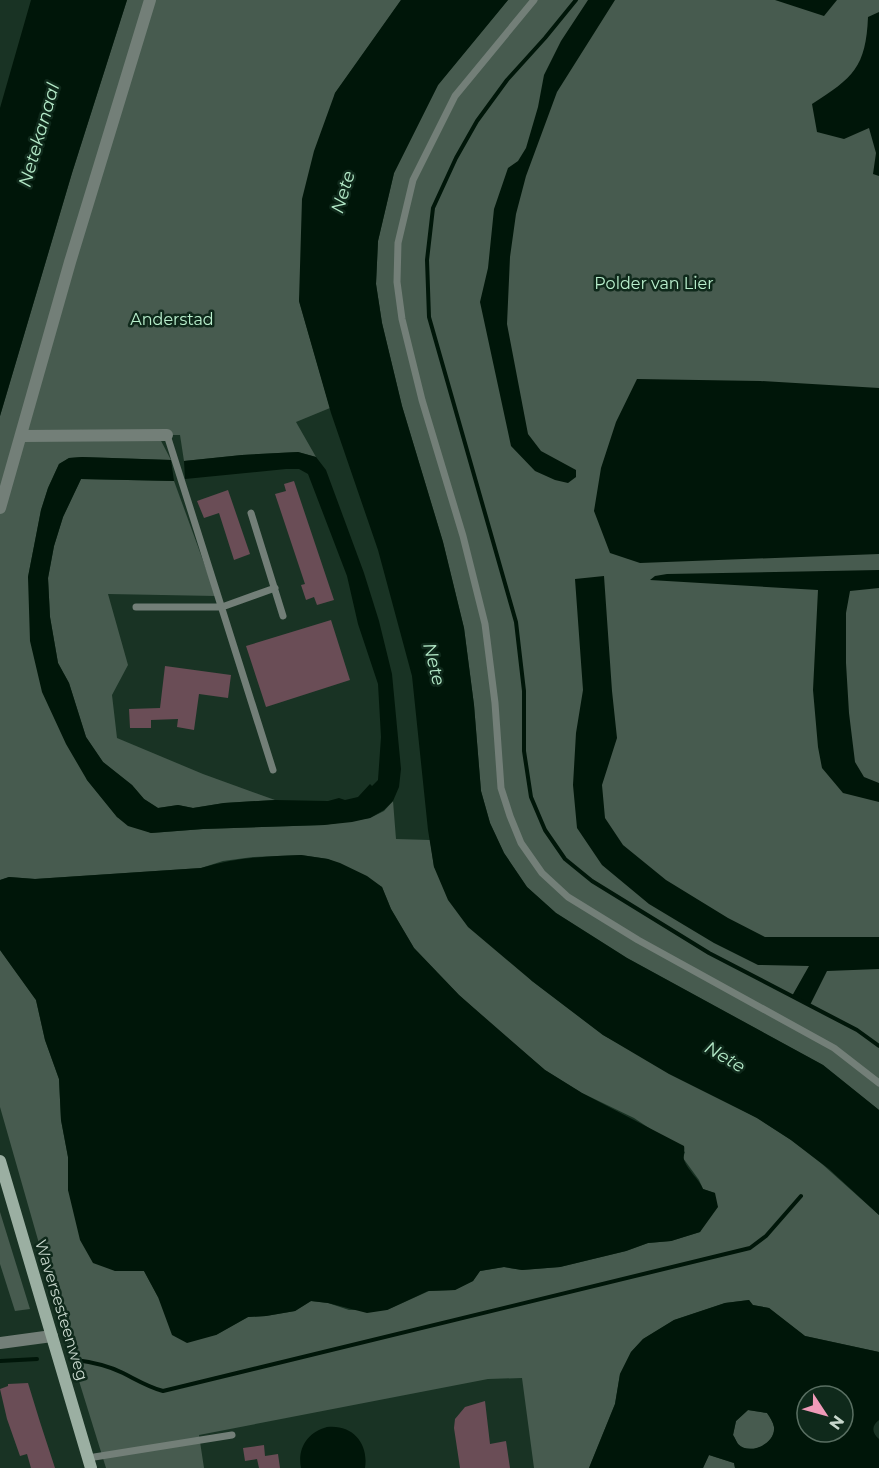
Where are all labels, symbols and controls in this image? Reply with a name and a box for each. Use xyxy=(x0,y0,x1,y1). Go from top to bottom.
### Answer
water label: Netekanaal xyxy=(14,80,64,190)
water label: Nete xyxy=(326,168,360,216)
park label: Polder van Lier xyxy=(594,274,714,293)
park label: Anderstad xyxy=(130,310,214,329)
water label: Nete xyxy=(418,640,450,688)
water label: Nete xyxy=(701,1036,749,1078)
street label: Waversesteenweg xyxy=(31,1237,92,1383)
north arrow xyxy=(795,1384,855,1444)
text: N xyxy=(825,1412,848,1433)

